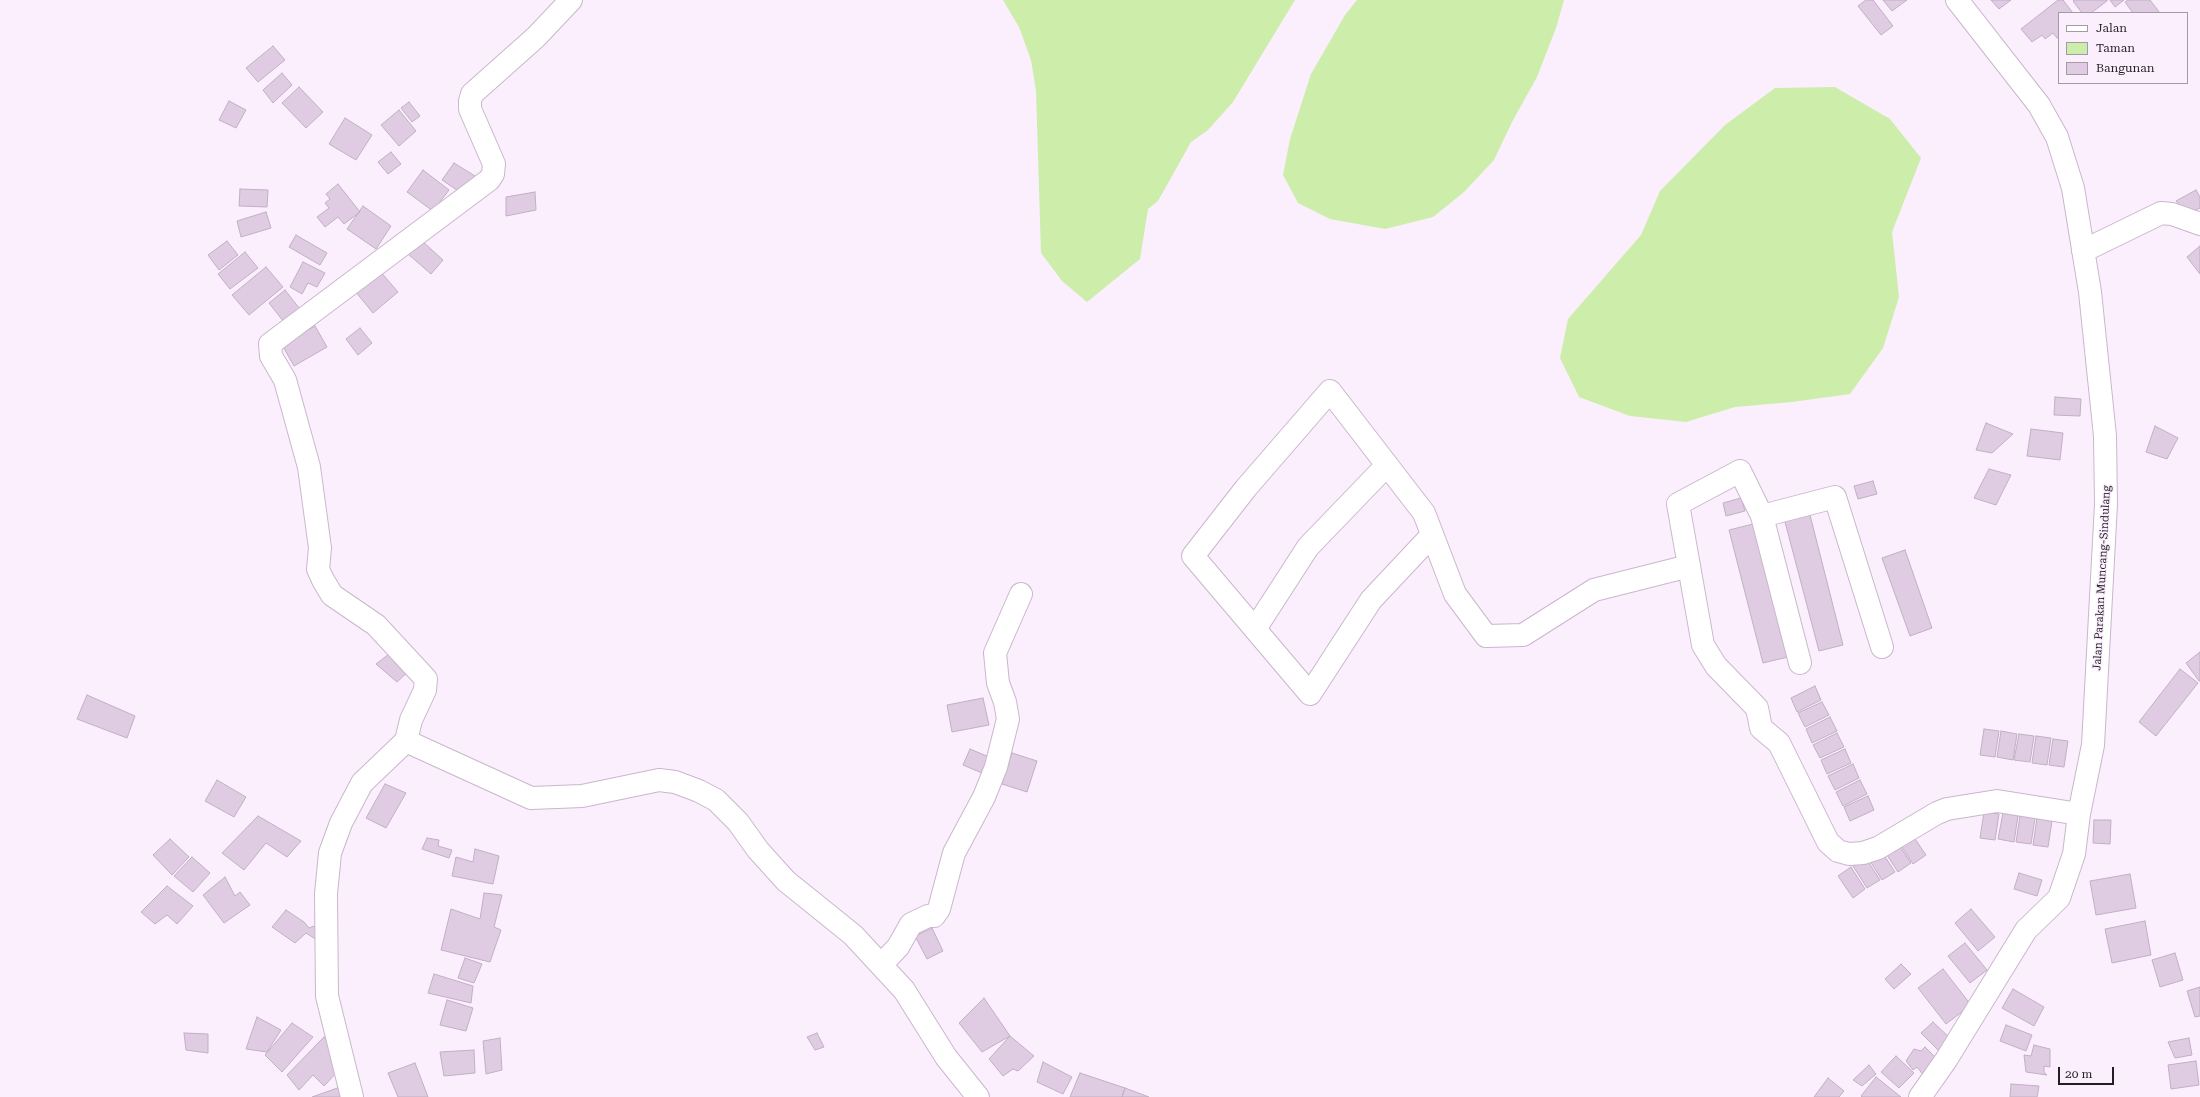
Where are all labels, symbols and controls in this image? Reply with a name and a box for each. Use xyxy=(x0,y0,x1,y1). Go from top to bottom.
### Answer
legend xyxy=(2058,12,2188,84)
text: Jalan xyxy=(2096,21,2127,35)
text: Taman xyxy=(2096,41,2135,55)
text: Bangunan xyxy=(2096,61,2155,75)
street label: Jalan Parakan Muncang-Sindulang xyxy=(2091,485,2113,671)
scale bar xyxy=(2060,1059,2116,1085)
text: 20 m xyxy=(2065,1067,2092,1081)

